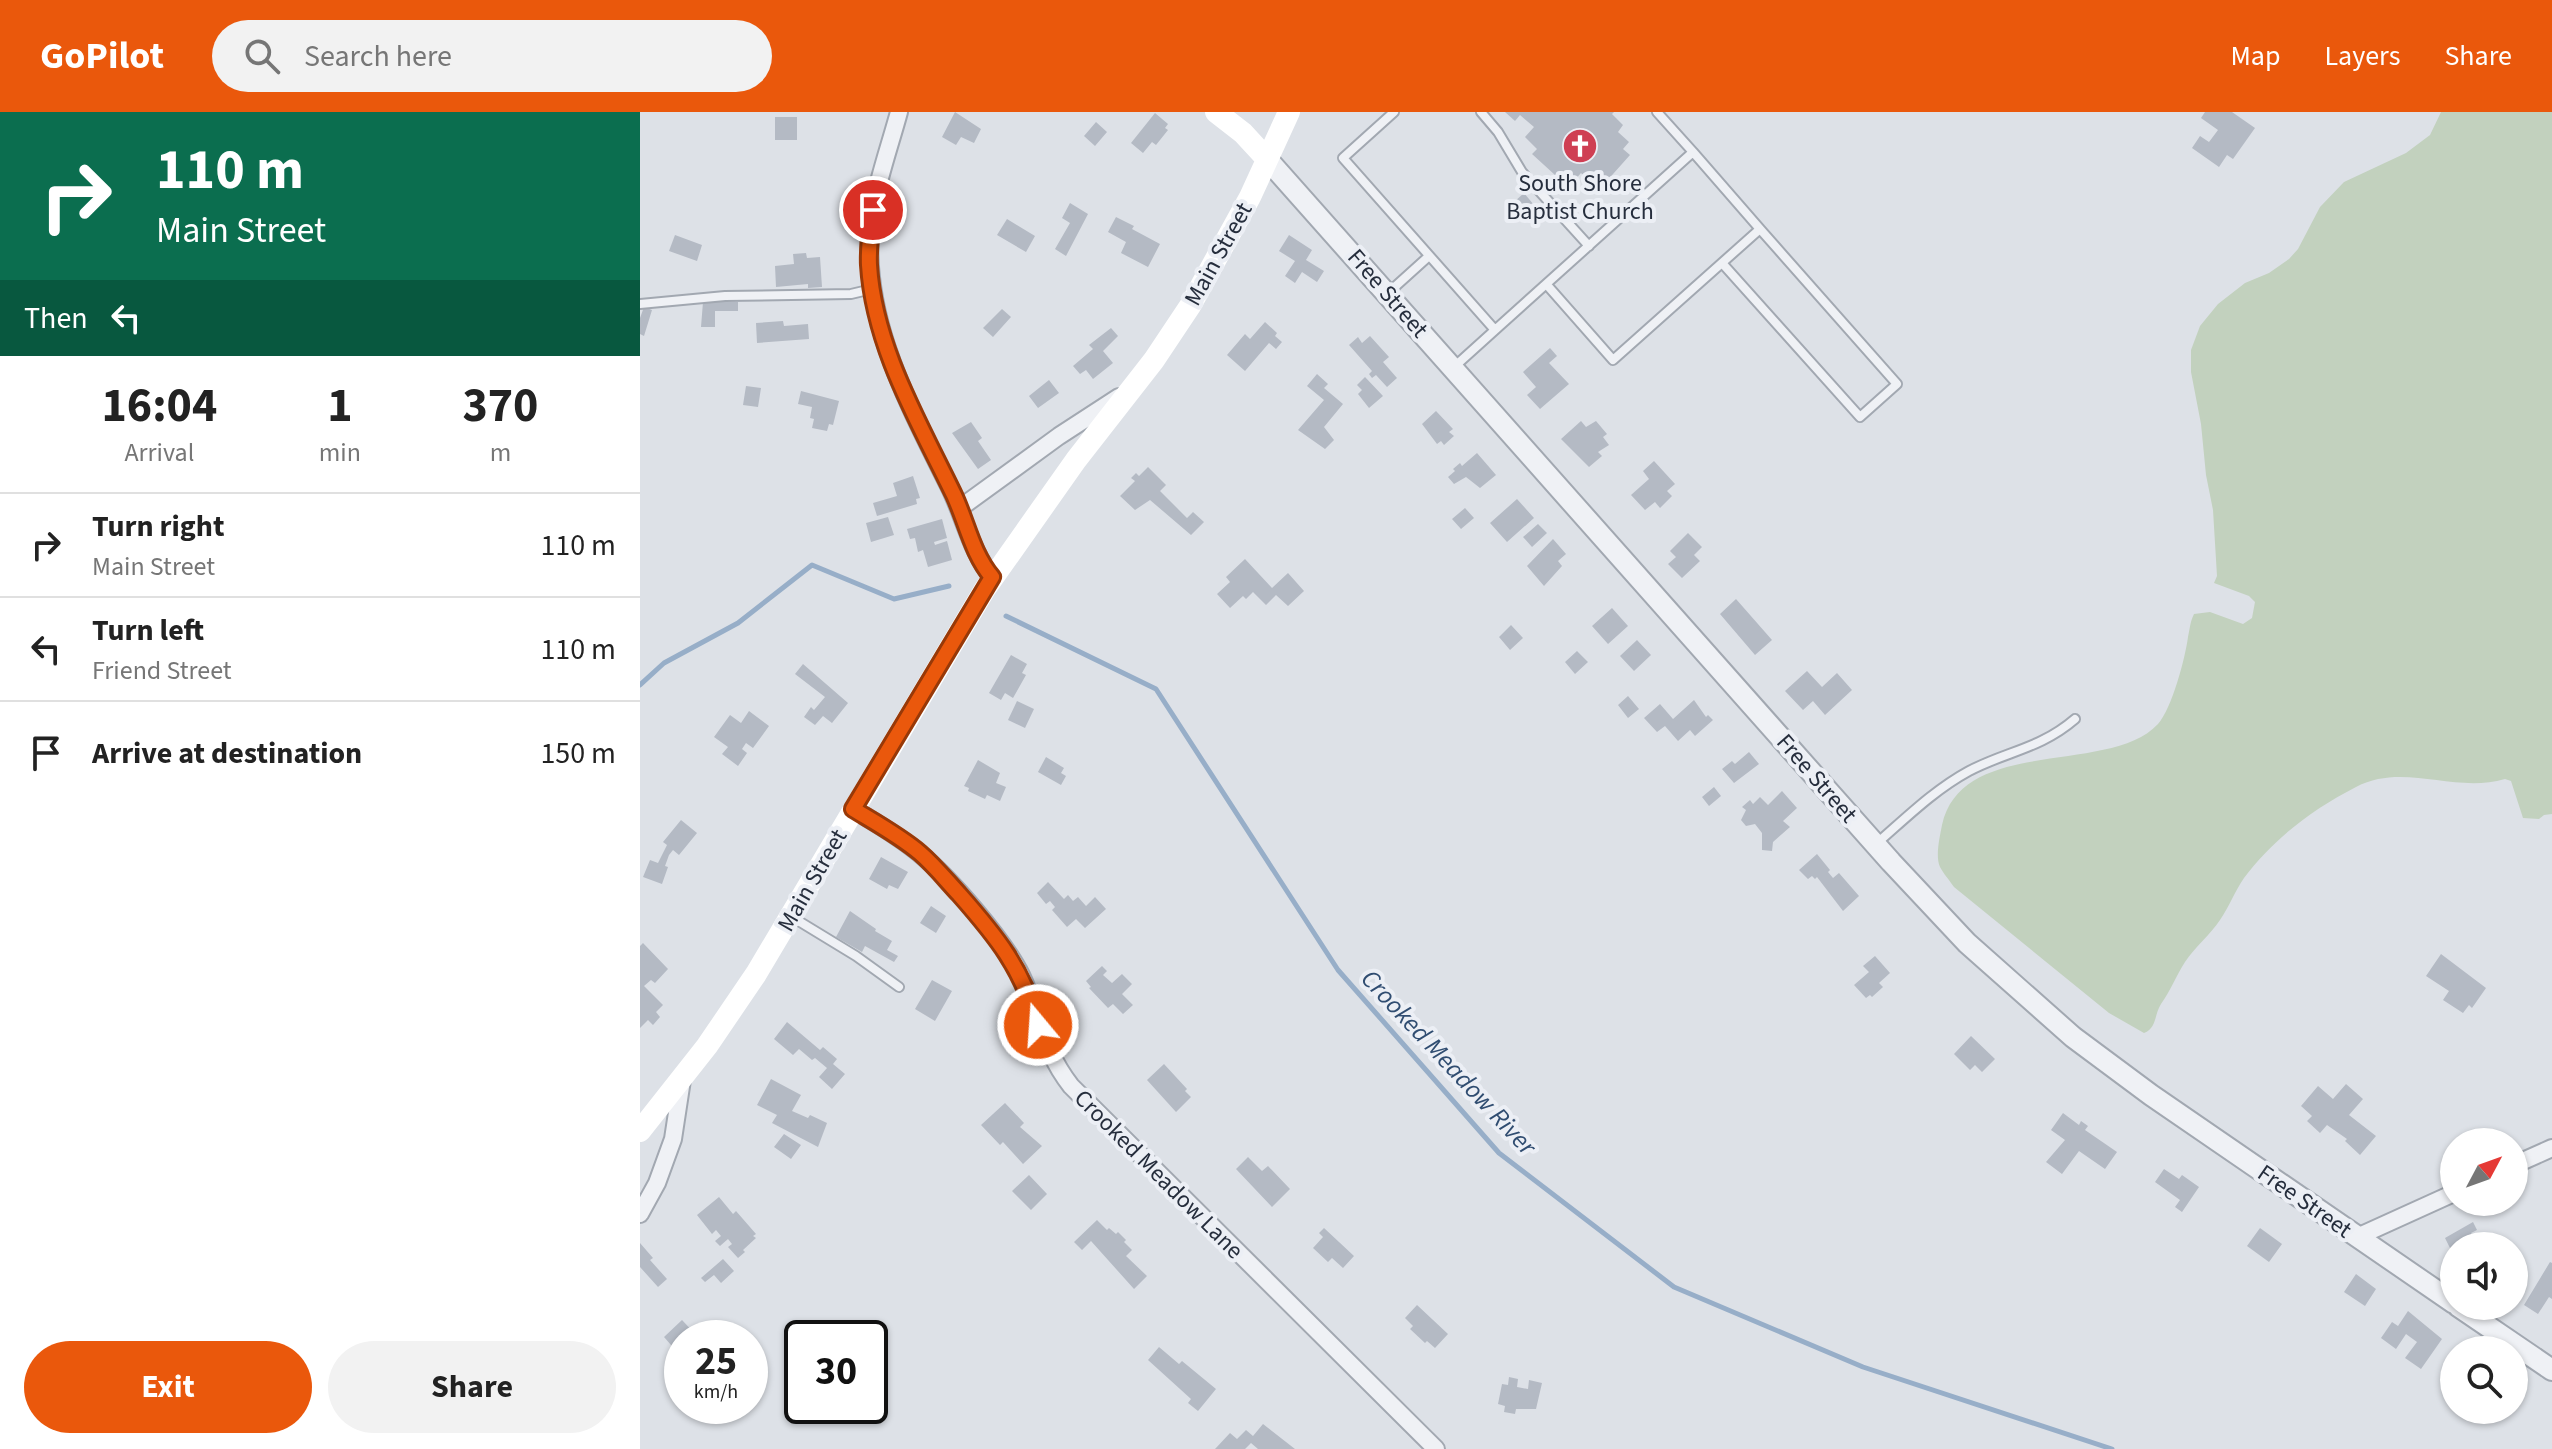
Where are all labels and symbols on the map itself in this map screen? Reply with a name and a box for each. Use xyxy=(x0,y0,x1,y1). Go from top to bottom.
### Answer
church icon: South Shore Baptist Church xyxy=(1561,127,1599,165)
place label: South Shore Baptist Church xyxy=(1506,166,1654,229)
pin xyxy=(839,176,907,244)
street label: Main Street xyxy=(1176,196,1261,312)
street label: Free Street xyxy=(1339,241,1436,346)
street label: Free Street xyxy=(1768,726,1865,831)
street label: Main Street xyxy=(769,822,856,938)
water label: Crooked Meadow River xyxy=(1353,961,1545,1164)
position arrow xyxy=(996,983,1080,1067)
street label: Crooked Meadow Lane xyxy=(1066,1082,1251,1267)
north arrow xyxy=(2440,1128,2528,1216)
street label: Free Street xyxy=(2250,1156,2359,1247)
speed limit sign: 30 xyxy=(784,1320,888,1424)

